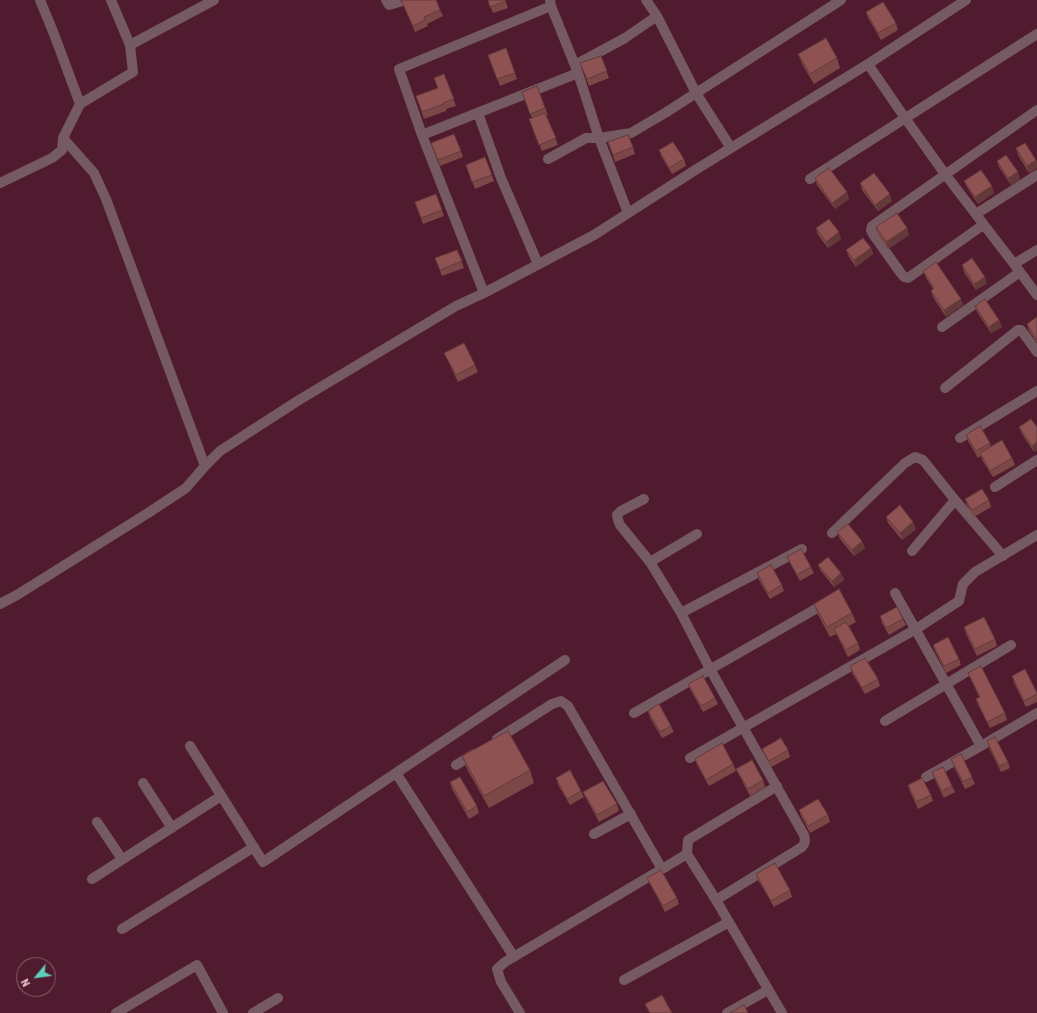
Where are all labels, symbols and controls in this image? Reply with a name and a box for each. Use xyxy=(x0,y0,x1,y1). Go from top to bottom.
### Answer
north arrow xyxy=(16,957,56,997)
text: N xyxy=(19,976,33,989)

